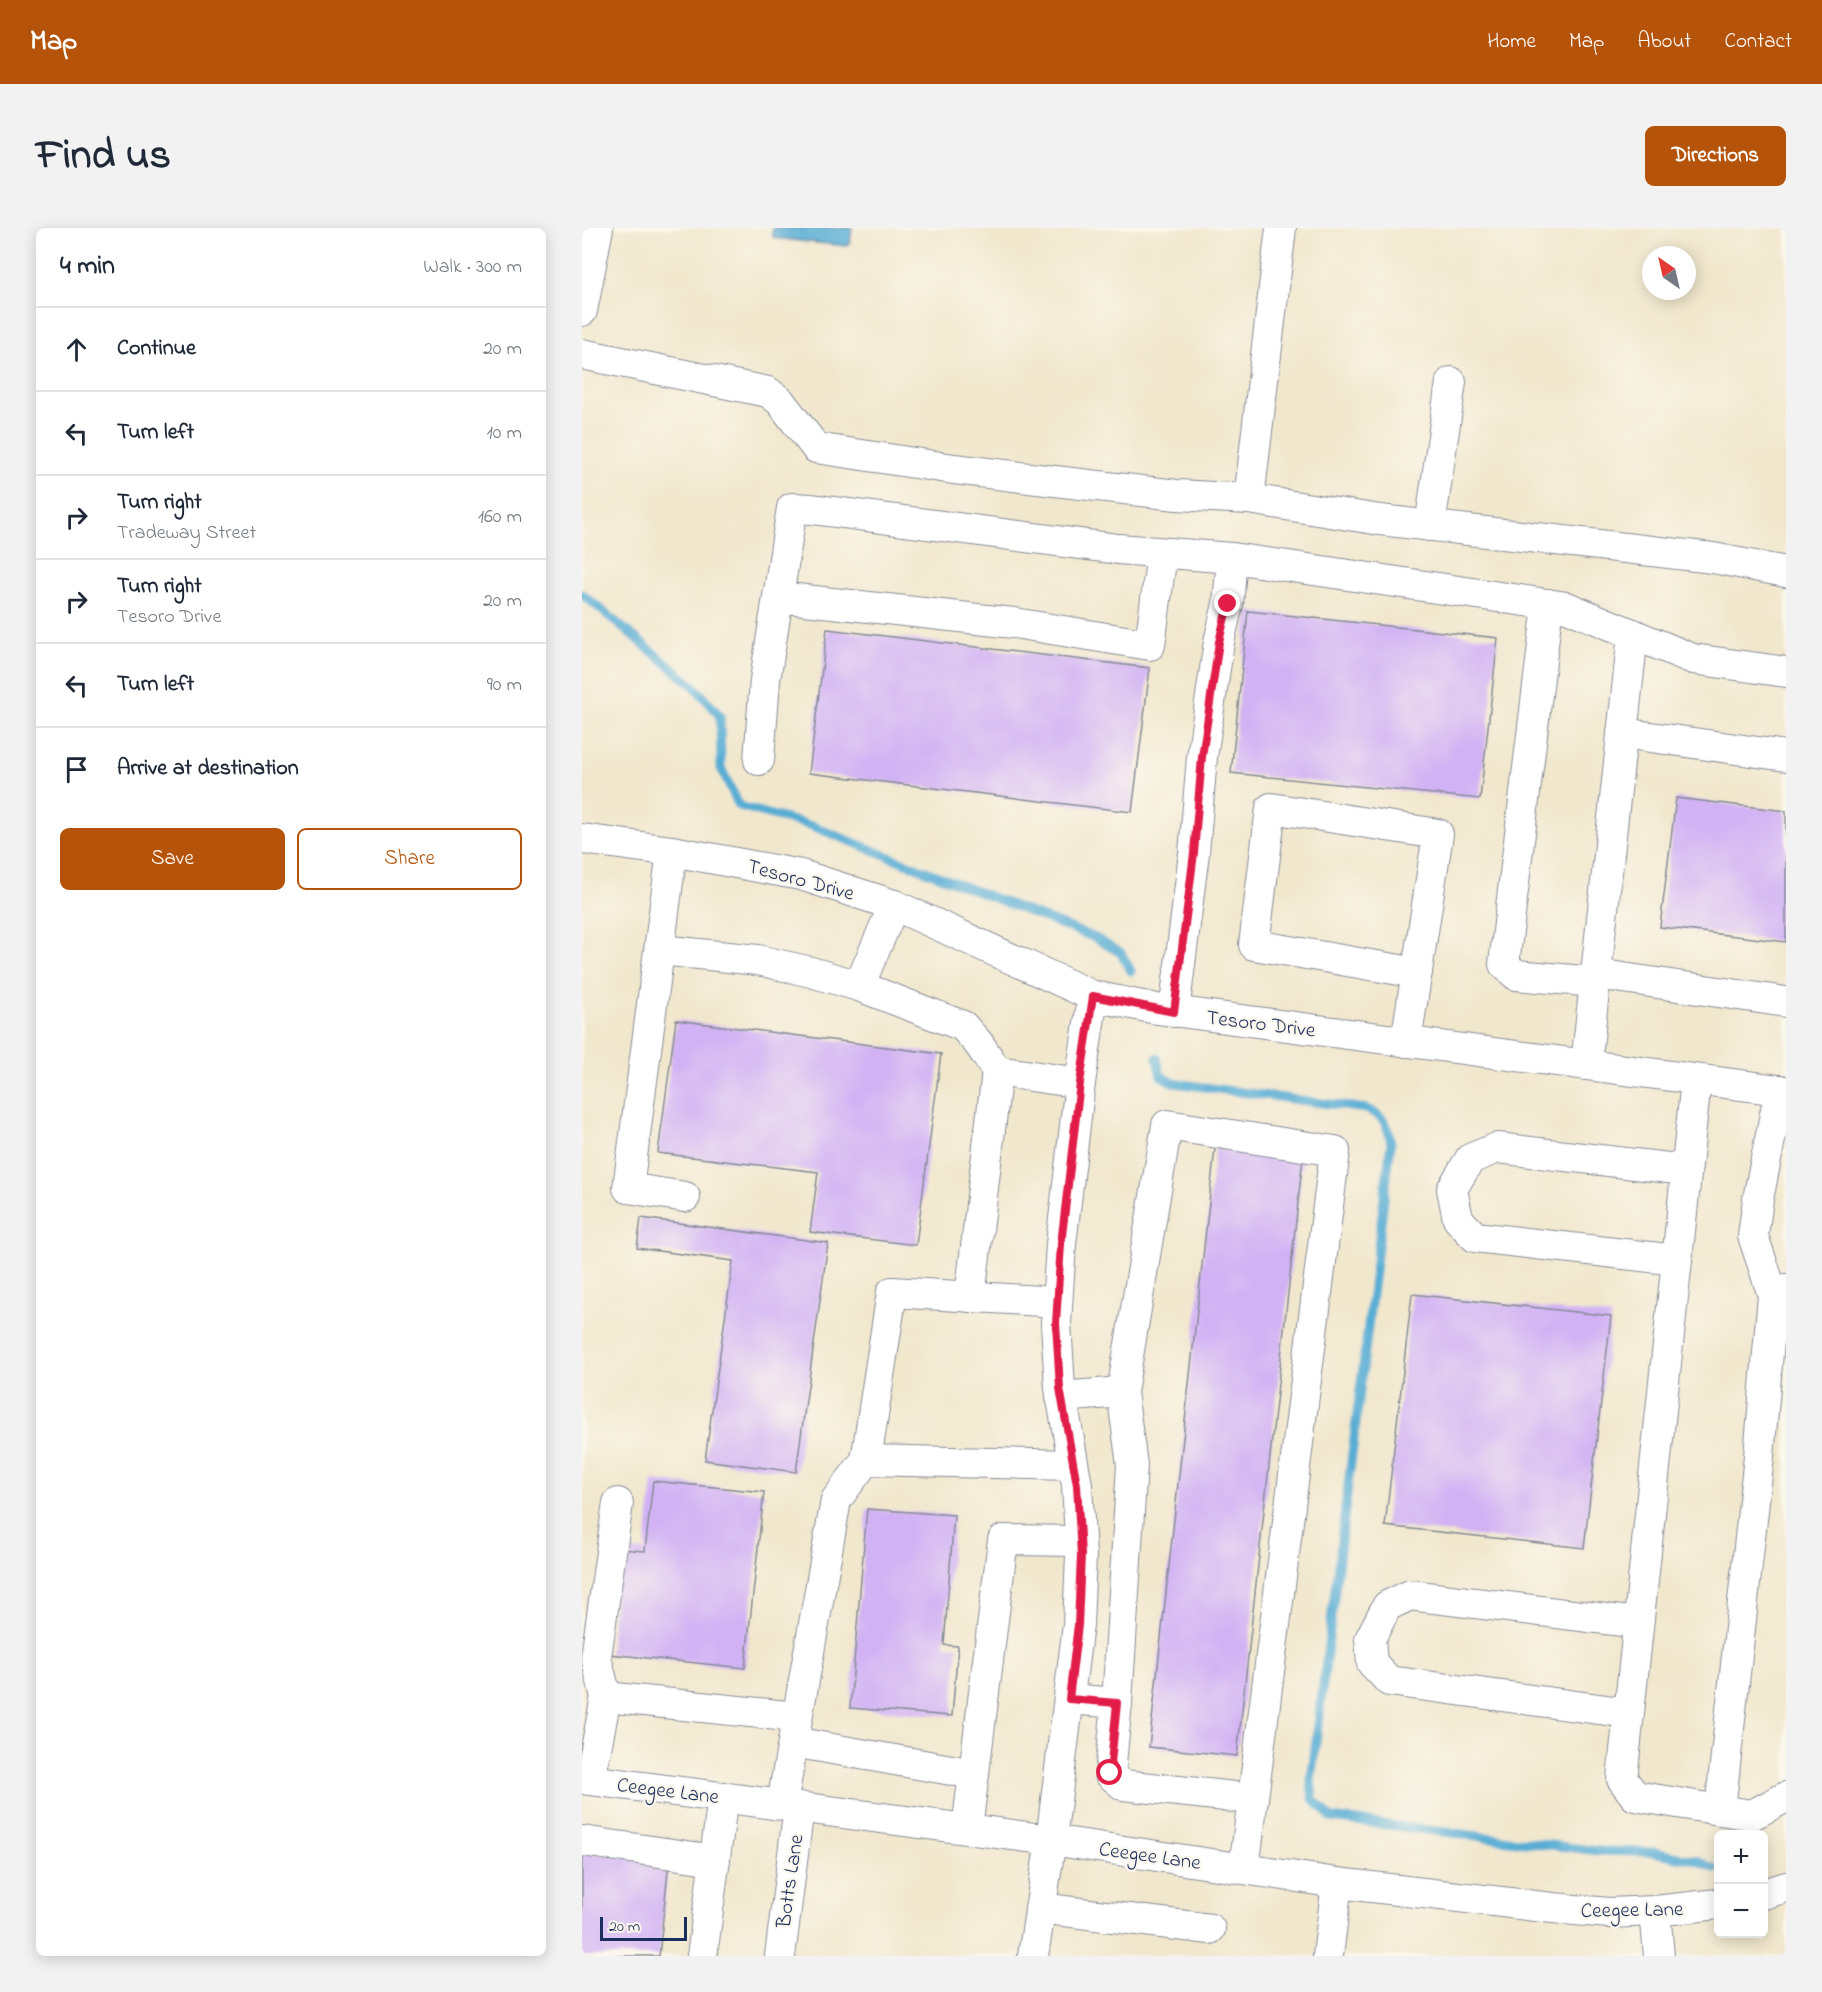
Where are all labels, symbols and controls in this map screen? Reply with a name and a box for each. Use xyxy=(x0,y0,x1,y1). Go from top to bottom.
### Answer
text: Map xyxy=(30,22,77,63)
text: Home xyxy=(1487,27,1536,57)
text: Map xyxy=(1569,27,1604,57)
text: About xyxy=(1637,27,1691,57)
text: Contact xyxy=(1724,27,1792,57)
text: Find us xyxy=(36,126,171,187)
button: Directions xyxy=(1645,126,1786,186)
north arrow xyxy=(1642,246,1696,300)
text: 4 min xyxy=(60,248,115,286)
text: Walk · 300 m xyxy=(423,253,522,282)
icon: ahead xyxy=(60,333,93,366)
text: Continue xyxy=(117,333,196,365)
text: 20 m xyxy=(483,335,522,364)
icon: left xyxy=(60,417,93,450)
text: Turn left xyxy=(117,417,194,449)
text: 10 m xyxy=(486,419,522,448)
text: Turn right xyxy=(117,487,202,519)
icon: right xyxy=(60,501,93,534)
text: 160 m xyxy=(478,503,522,532)
text: Tradeway Street xyxy=(117,519,256,548)
text: Turn right xyxy=(117,571,202,603)
icon: right xyxy=(60,585,93,618)
text: 20 m xyxy=(483,587,522,616)
route end xyxy=(1214,590,1240,616)
text: Tesoro Drive xyxy=(117,603,221,632)
icon: left xyxy=(60,669,93,702)
text: Turn left xyxy=(117,669,194,701)
text: 90 m xyxy=(487,671,522,700)
icon: arrive xyxy=(60,753,93,786)
text: Arrive at destination xyxy=(117,753,299,785)
button: Save xyxy=(60,828,285,890)
button: Share xyxy=(297,828,522,890)
street label: Tesoro Drive xyxy=(744,852,858,910)
street label: Tesoro Drive xyxy=(1205,1003,1318,1047)
route start xyxy=(1096,1759,1122,1785)
street label: Ceegee Lane xyxy=(615,1771,721,1815)
map controls xyxy=(1714,1830,1768,1938)
button: + xyxy=(1714,1830,1768,1884)
street label: Botts Lane xyxy=(769,1832,812,1931)
street label: Ceegee Lane xyxy=(1096,1835,1203,1881)
button: − xyxy=(1714,1884,1768,1938)
street label: Ceegee Lane xyxy=(1580,1895,1684,1929)
scale bar xyxy=(600,1914,687,1942)
text: 20 m xyxy=(609,1915,640,1939)

